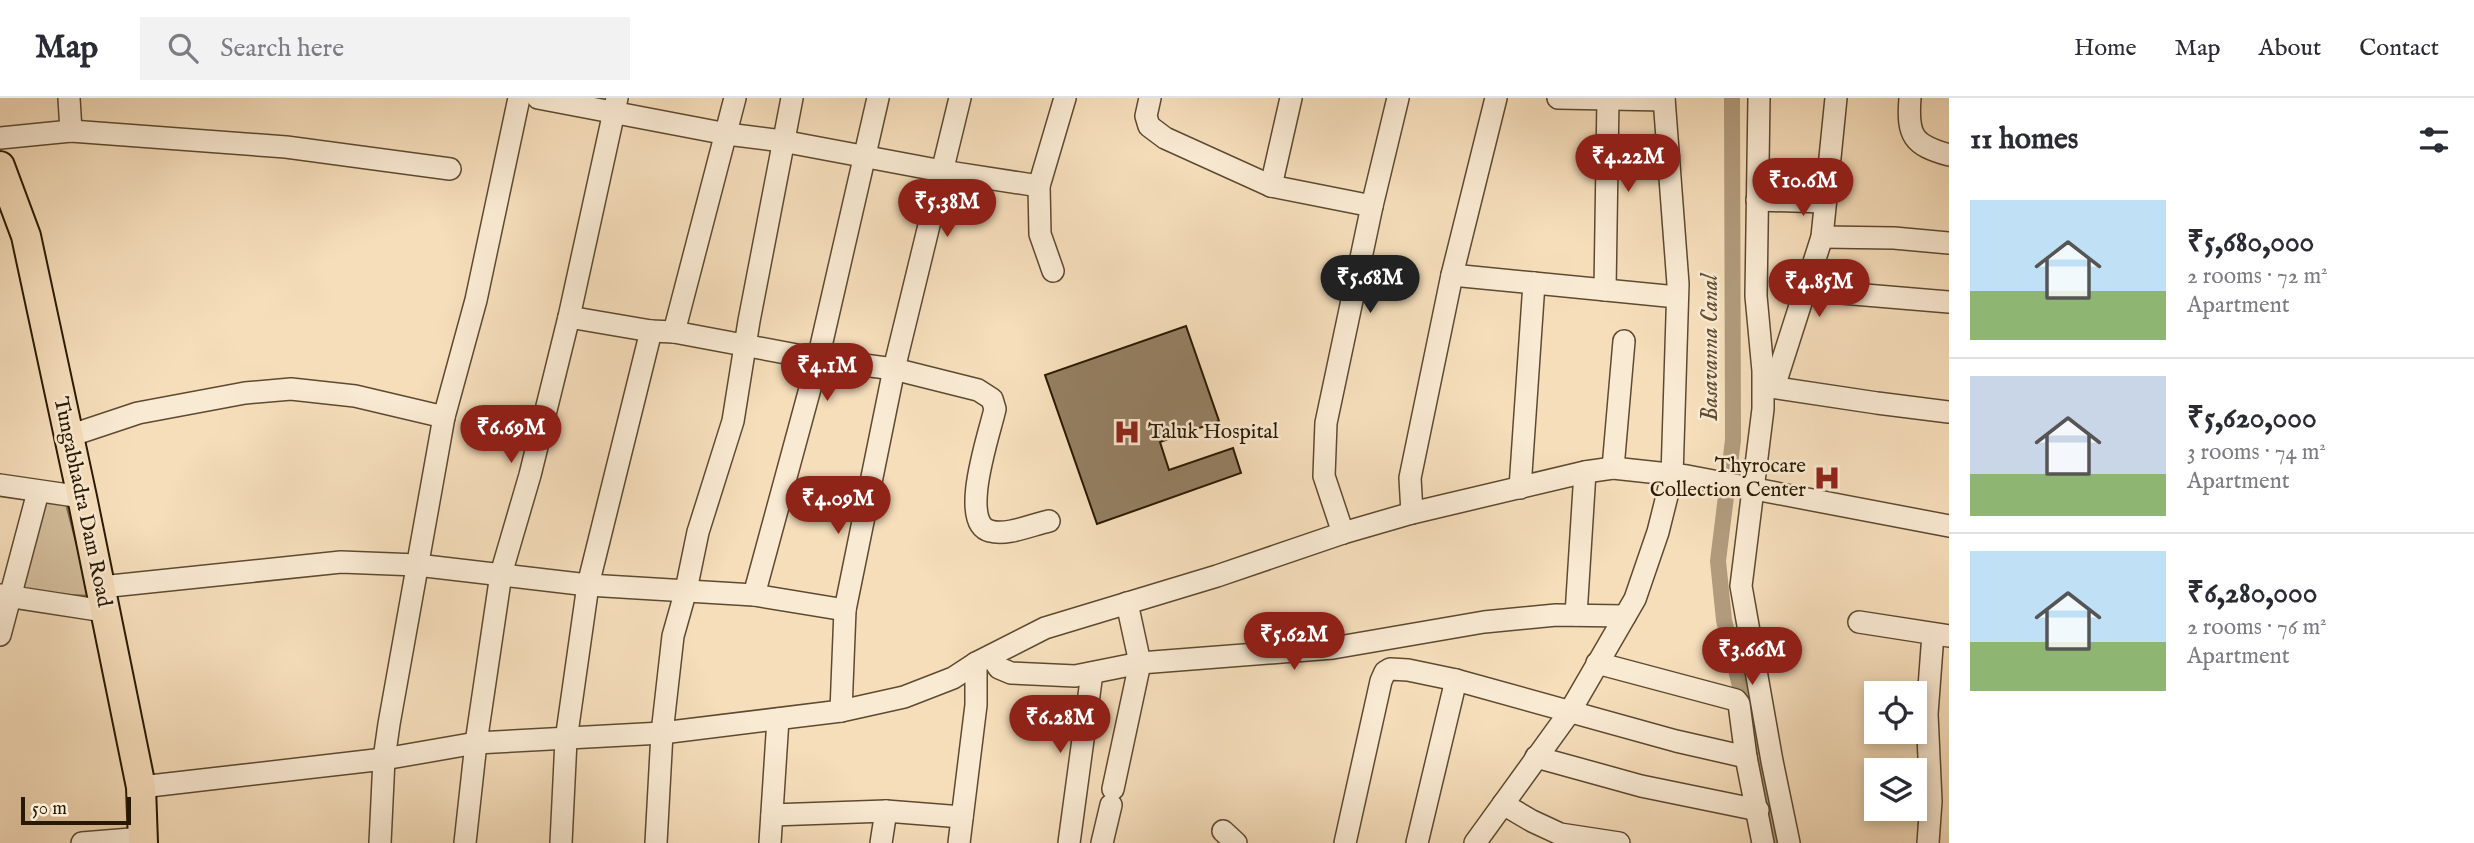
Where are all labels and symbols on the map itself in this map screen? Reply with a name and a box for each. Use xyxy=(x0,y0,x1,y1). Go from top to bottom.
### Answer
pin: ₹4.22M xyxy=(1571,134,1685,194)
pin: ₹10.6M xyxy=(1746,158,1860,218)
pin: ₹5.38M xyxy=(890,180,1004,239)
pin: ₹5.68M xyxy=(1313,256,1427,315)
pin: ₹4.85M xyxy=(1762,260,1876,319)
water label: Basavanna Canal xyxy=(1696,273,1725,422)
pin: ₹4.1M xyxy=(778,344,876,403)
street label: Tungabhadra Dam Road xyxy=(47,394,118,610)
pin: ₹6.69M xyxy=(454,406,568,465)
hospital icon: Taluk Hospital xyxy=(1112,417,1142,447)
place label: Taluk Hospital xyxy=(1148,419,1279,446)
place label: Thyrocare Collection Center xyxy=(1650,453,1806,504)
hospital icon: Thyrocare Collection Center xyxy=(1812,463,1842,493)
pin: ₹4.09M xyxy=(781,476,895,536)
pin: ₹5.62M xyxy=(1237,612,1351,672)
pin: ₹3.66M xyxy=(1695,628,1809,687)
pin: ₹6.28M xyxy=(1003,696,1117,755)
scale bar xyxy=(21,794,131,826)

